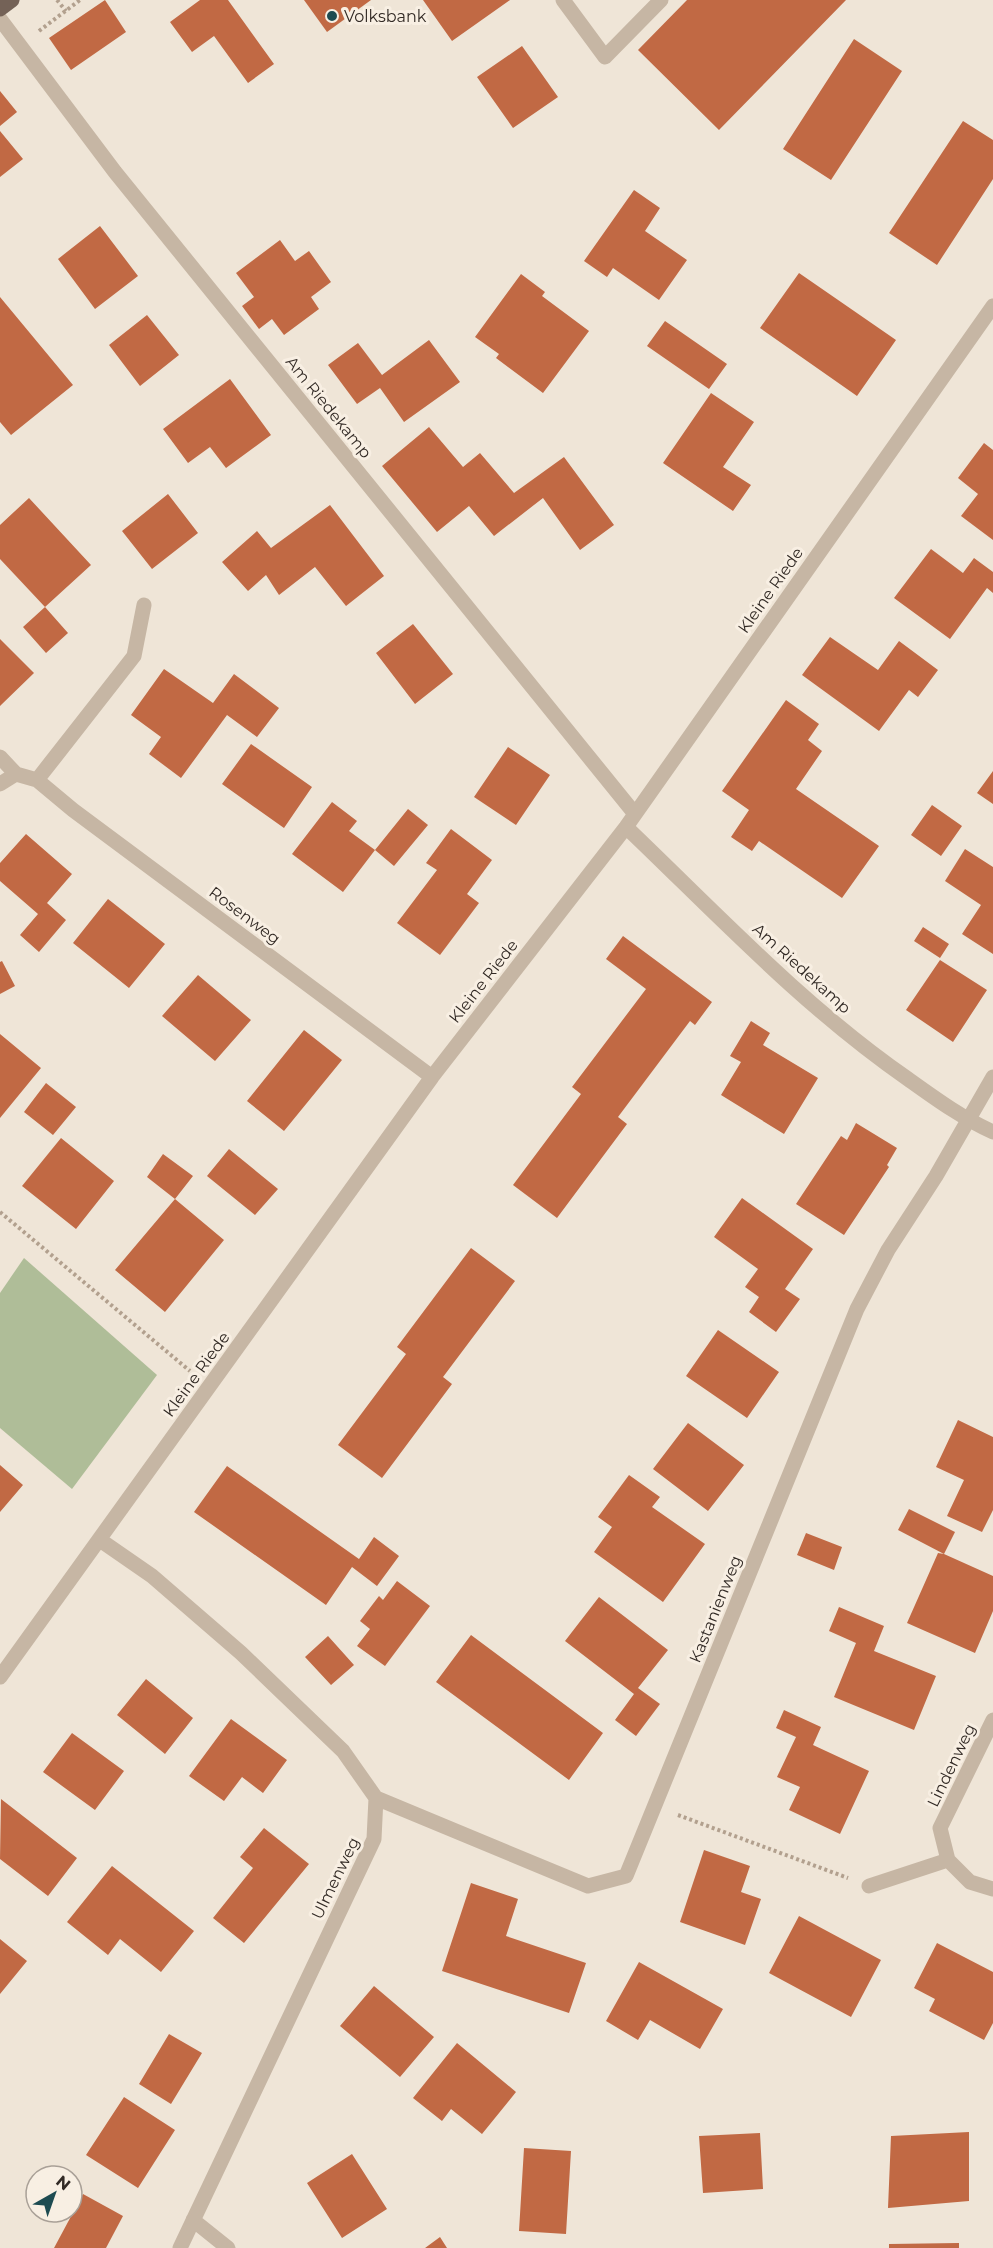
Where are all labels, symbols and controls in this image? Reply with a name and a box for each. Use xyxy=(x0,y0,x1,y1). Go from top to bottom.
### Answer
place label: Volksbank xyxy=(344,7,427,26)
marker: Volksbank xyxy=(325,9,339,23)
street label: Am Riedekamp xyxy=(282,353,376,462)
street label: Kleine Riede xyxy=(734,544,807,637)
street label: Rosenweg xyxy=(205,882,284,948)
street label: Am Riedekamp xyxy=(749,919,855,1017)
street label: Kleine Riede xyxy=(445,936,522,1027)
street label: Kleine Riede xyxy=(159,1328,234,1420)
street label: Kastanienweg xyxy=(685,1553,746,1666)
street label: Lindenweg xyxy=(923,1721,980,1810)
street label: Ulmenweg xyxy=(307,1834,363,1922)
north arrow xyxy=(24,2164,84,2224)
text: N xyxy=(52,2171,74,2194)

